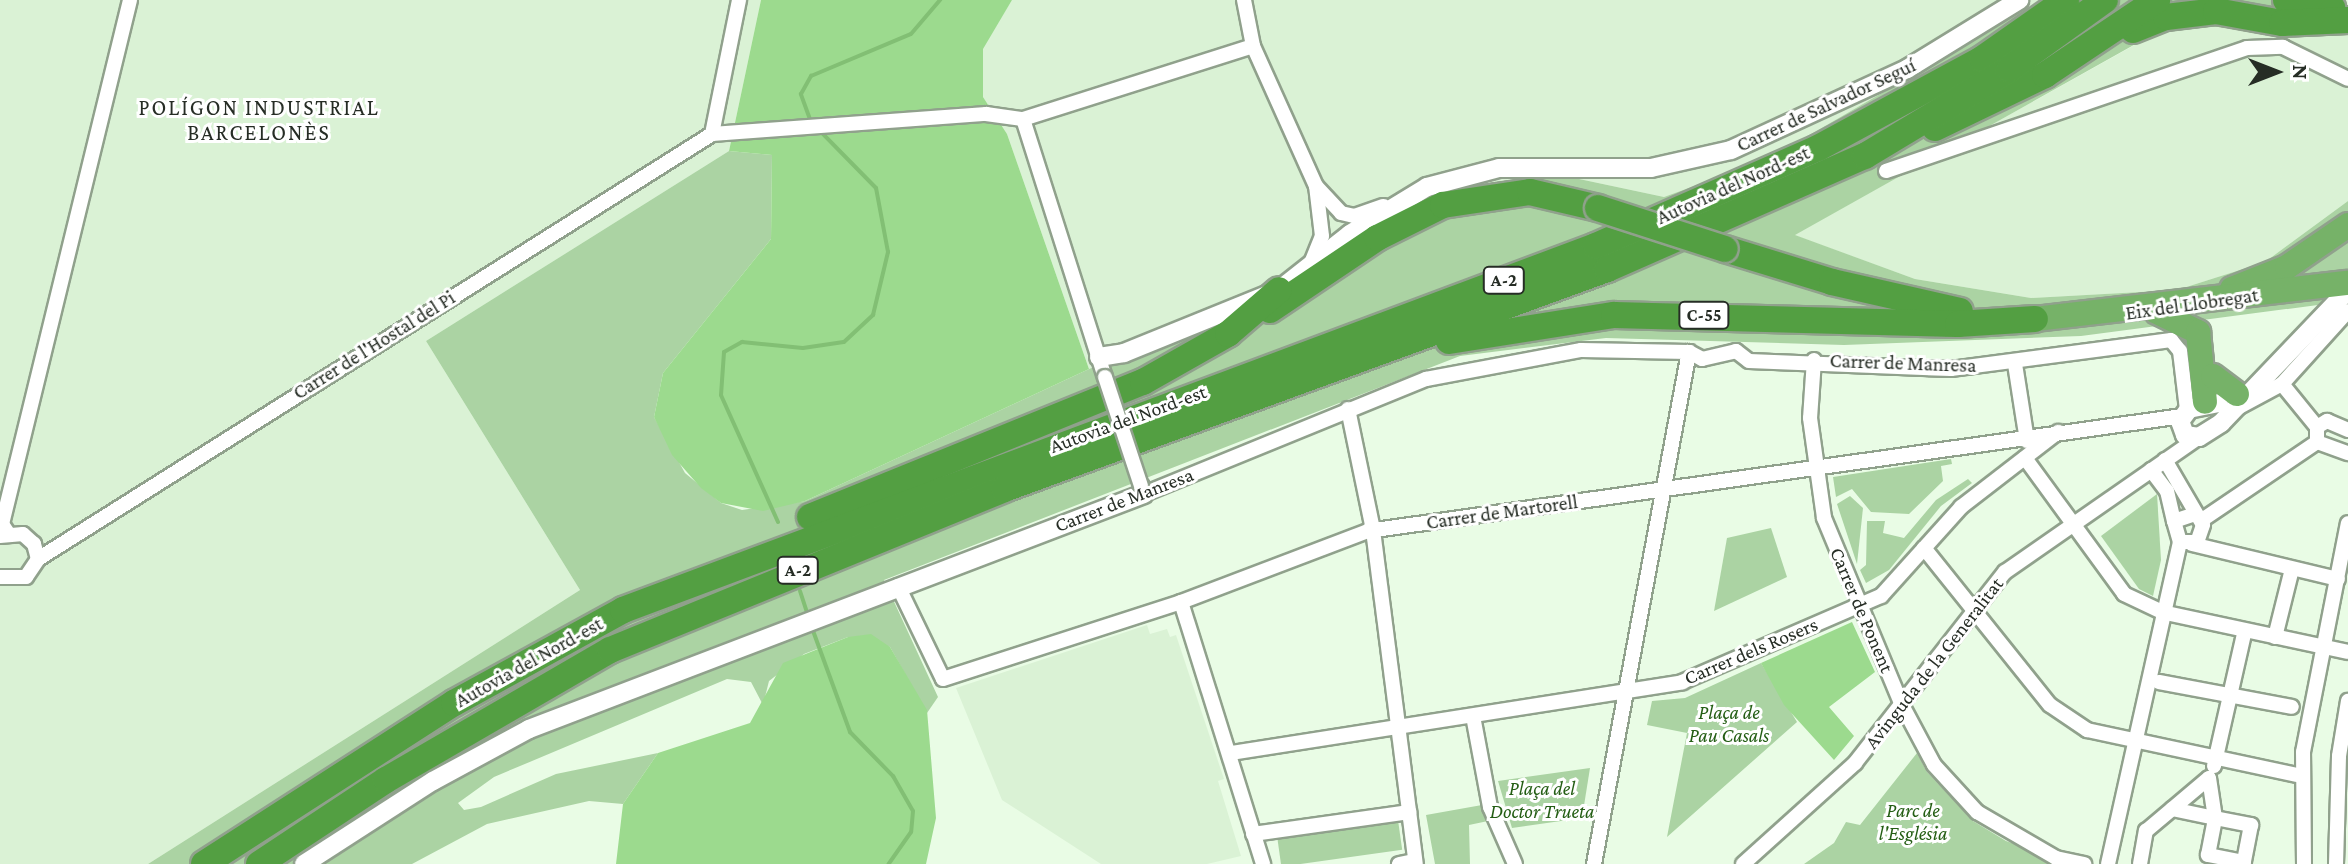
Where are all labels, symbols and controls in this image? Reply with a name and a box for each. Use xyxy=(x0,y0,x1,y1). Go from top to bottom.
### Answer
north arrow xyxy=(2236,32,2316,112)
street label: Carrer de Salvador Seguí xyxy=(1733,53,1919,157)
text: N xyxy=(2288,65,2313,80)
district label: POLÍGON INDUSTRIAL BARCELONÈS xyxy=(138,94,380,146)
street label: Autovia del Nord-est xyxy=(1653,140,1813,230)
road number: A-2 xyxy=(1482,266,1526,294)
street label: Eix del Llobregat xyxy=(2124,283,2260,325)
street label: Carrer de l'Hostal del Pi xyxy=(289,285,459,405)
road number: C-55 xyxy=(1678,301,1730,329)
street label: Carrer de Manresa xyxy=(1829,348,1977,378)
street label: Autovia del Nord-est xyxy=(1046,380,1210,458)
street label: Carrer de Manresa xyxy=(1051,463,1197,537)
street label: Carrer de Martorell xyxy=(1425,489,1579,535)
street label: Carrer de Ponent xyxy=(1825,544,1899,676)
road number: A-2 xyxy=(776,556,820,584)
street label: Avinguda de la Generalitat xyxy=(1860,572,2008,754)
street label: Autovia del Nord-est xyxy=(451,612,607,712)
street label: Carrer dels Rosers xyxy=(1681,612,1821,690)
park label: Plaça de Pau Casals xyxy=(1689,701,1769,748)
park label: Plaça del Doctor Trueta xyxy=(1490,776,1594,823)
park label: Parc de l'Església xyxy=(1879,799,1947,846)

